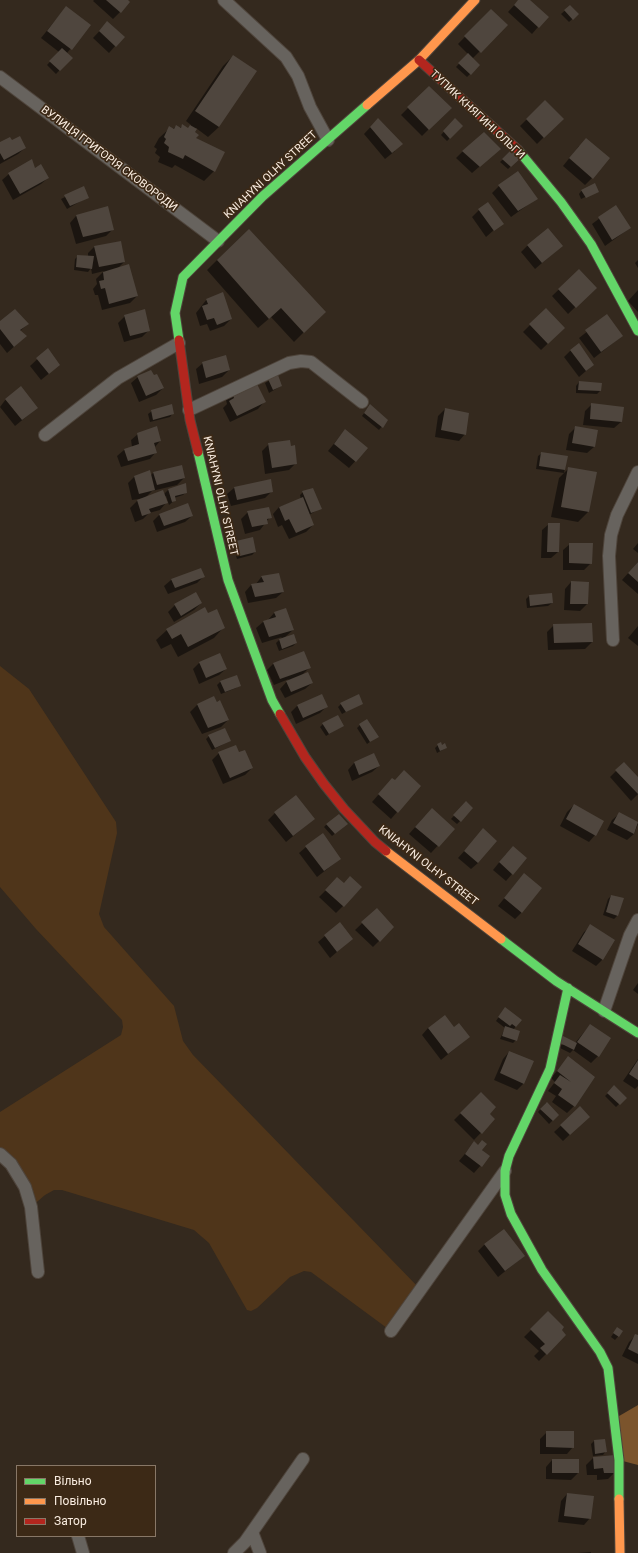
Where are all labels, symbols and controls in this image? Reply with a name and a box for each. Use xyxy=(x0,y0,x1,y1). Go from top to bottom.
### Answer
street label: ТУПИК КНЯГИНІ ОЛЬГИ xyxy=(427,68,527,162)
street label: ВУЛИЦЯ ГРИГОРІЯ СКОВОРОДИ xyxy=(38,103,180,215)
street label: KNIAHYNI OLHY STREET xyxy=(222,128,320,222)
street label: KNIAHYNI OLHY STREET xyxy=(200,435,240,557)
street label: KNIAHYNI OLHY STREET xyxy=(376,823,480,909)
legend xyxy=(16,1465,156,1537)
text: Вільно xyxy=(54,1474,92,1488)
text: Повільно xyxy=(54,1494,106,1508)
text: Затор xyxy=(54,1514,87,1528)

